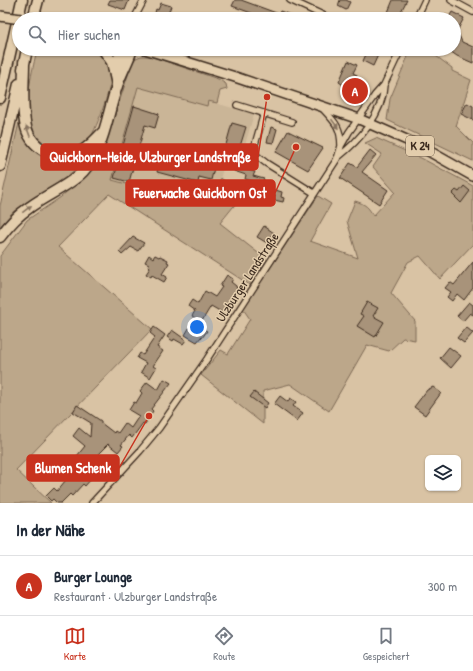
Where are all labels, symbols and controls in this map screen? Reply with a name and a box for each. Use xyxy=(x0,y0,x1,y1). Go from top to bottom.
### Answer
search box xyxy=(12,12,461,56)
icon: search xyxy=(26,23,48,45)
text: Hier suchen xyxy=(58,24,120,45)
pin: A xyxy=(342,76,368,106)
one-way arrow xyxy=(331,118,339,129)
one-way arrow xyxy=(24,125,30,137)
road number: K 24 xyxy=(406,136,434,156)
callout: Quickborn-Heide, Ulzburger Landstraße xyxy=(41,144,258,170)
text: Quickborn-Heide, Ulzburger Landstraße xyxy=(49,147,251,168)
callout: Feuerwache Quickborn Ost xyxy=(126,180,275,206)
text: Feuerwache Quickborn Ost xyxy=(133,183,268,202)
one-way arrow xyxy=(21,205,32,214)
street label: Ulzburger Landstraße xyxy=(211,229,283,325)
your location xyxy=(187,317,207,337)
callout: Blumen Schenk xyxy=(27,455,119,481)
map controls xyxy=(425,455,461,491)
button: layers xyxy=(425,455,461,491)
text: Blumen Schenk xyxy=(35,458,111,477)
text: In der Nähe xyxy=(16,518,85,541)
text: Burger Lounge xyxy=(54,566,132,587)
text: A xyxy=(26,577,32,595)
text: 300 m xyxy=(428,577,457,595)
text: Restaurant · Ulzburger Landstraße xyxy=(54,587,217,605)
tab: Karte xyxy=(64,625,86,663)
tab: Route xyxy=(213,625,235,663)
tab: Gespeichert xyxy=(363,625,409,663)

